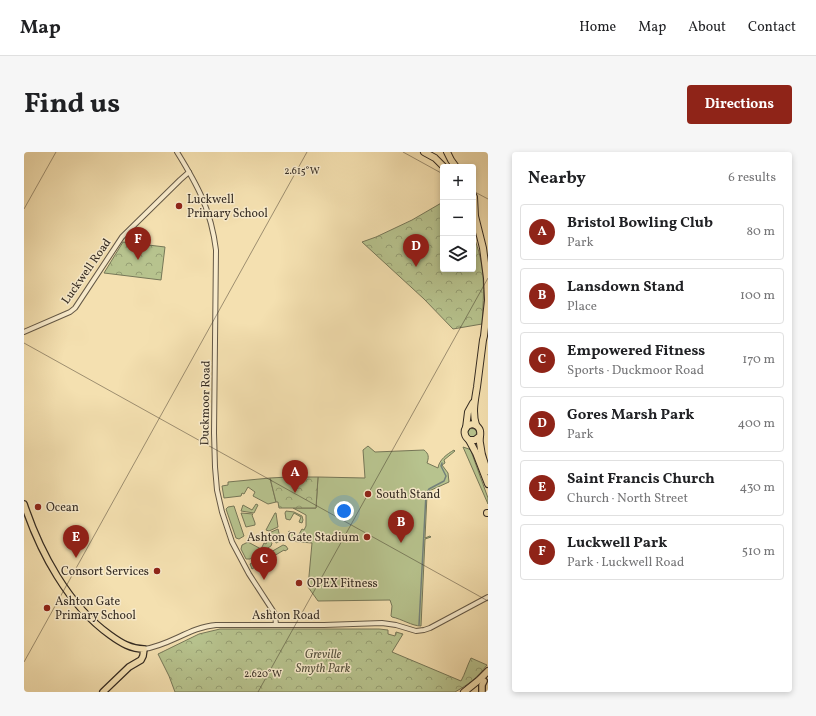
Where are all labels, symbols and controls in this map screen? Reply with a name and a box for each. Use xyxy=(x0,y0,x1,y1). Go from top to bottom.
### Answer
text: Map xyxy=(20,15,61,41)
text: Home xyxy=(579,18,616,37)
text: Map xyxy=(638,18,666,37)
text: About xyxy=(688,18,726,37)
text: Contact xyxy=(748,18,796,37)
text: Find us xyxy=(24,85,120,124)
button: Directions xyxy=(687,85,792,124)
text: 2.615°W xyxy=(284,164,320,178)
map controls xyxy=(440,164,476,272)
button: + xyxy=(440,164,476,200)
text: Nearby xyxy=(528,167,586,190)
text: 6 results xyxy=(728,169,776,187)
place label: Luckwell Primary School xyxy=(187,192,268,222)
button: − xyxy=(440,200,476,236)
marker: Luckwell Primary School xyxy=(174,201,184,211)
text: Bristol Bowling Club xyxy=(567,213,713,234)
text: A xyxy=(537,223,547,241)
text: 80 m xyxy=(746,223,775,241)
pin: F xyxy=(125,227,151,260)
pin: D xyxy=(403,234,429,267)
text: Park xyxy=(567,234,594,252)
street label: Luckwell Road xyxy=(58,235,115,308)
button: layers xyxy=(440,236,476,272)
text: Lansdown Stand xyxy=(567,277,684,298)
text: B xyxy=(538,287,546,305)
text: 100 m xyxy=(740,287,775,305)
text: Place xyxy=(567,298,597,316)
text: Empowered Fitness xyxy=(567,341,705,362)
text: C xyxy=(538,351,546,369)
text: 170 m xyxy=(742,351,775,369)
street label: Duckmoor Road xyxy=(197,360,215,446)
text: Sports · Duckmoor Road xyxy=(567,362,704,380)
text: Gores Marsh Park xyxy=(567,405,694,426)
text: D xyxy=(537,415,547,433)
text: 400 m xyxy=(738,415,775,433)
text: Park xyxy=(567,426,594,444)
pin: A xyxy=(282,460,308,493)
text: Saint Francis Church xyxy=(567,469,715,490)
text: E xyxy=(538,479,546,497)
text: 430 m xyxy=(739,479,775,497)
place label: South Stand xyxy=(376,487,441,503)
marker: South Stand xyxy=(363,489,373,499)
text: Church · North Street xyxy=(567,490,688,508)
place label: Ocean xyxy=(46,500,79,516)
your location xyxy=(334,501,354,521)
marker: Ocean xyxy=(33,502,43,512)
pin: B xyxy=(388,510,414,543)
pin: E xyxy=(63,525,89,558)
place label: Ashton Gate Stadium xyxy=(247,530,359,546)
marker: Ashton Gate Stadium xyxy=(362,532,372,542)
text: Luckwell Park xyxy=(567,533,667,554)
text: F xyxy=(538,543,546,561)
text: 510 m xyxy=(742,543,775,561)
pin: C xyxy=(251,547,277,580)
text: Park · Luckwell Road xyxy=(567,554,684,572)
place label: Consort Services xyxy=(61,564,149,580)
marker: Consort Services xyxy=(152,566,162,576)
place label: OPEX Fitness xyxy=(307,576,378,592)
marker: OPEX Fitness xyxy=(294,578,304,588)
place label: Ashton Gate Primary School xyxy=(55,594,136,624)
marker: Ashton Gate Primary School xyxy=(42,603,52,613)
street label: Ashton Road xyxy=(252,608,320,624)
park label: Greville Smyth Park xyxy=(296,647,351,677)
text: 2.620°W xyxy=(244,667,282,681)

